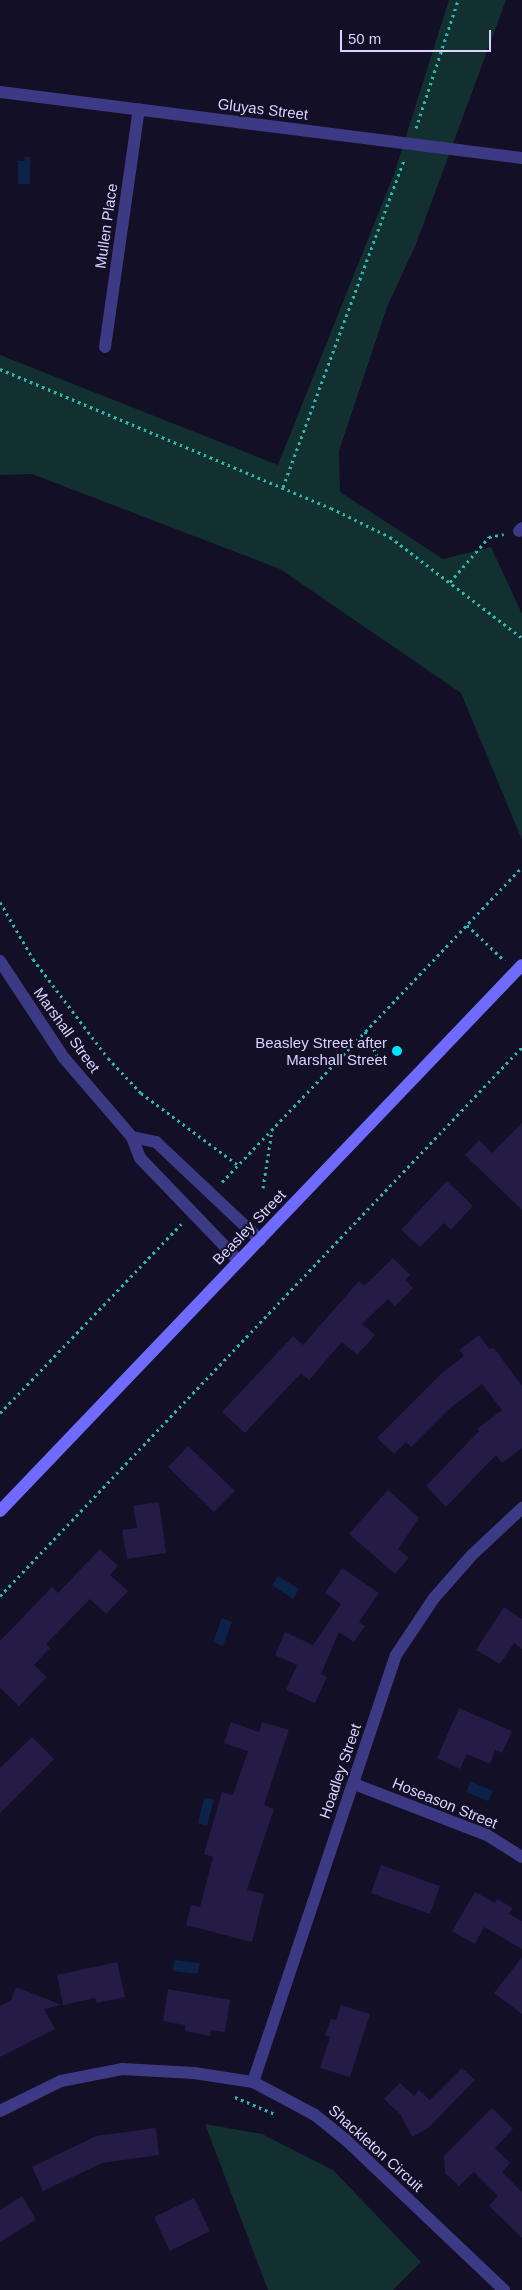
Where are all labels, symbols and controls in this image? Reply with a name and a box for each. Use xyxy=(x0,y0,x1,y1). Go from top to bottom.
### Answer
scale bar xyxy=(342,20,493,52)
text: 50 m xyxy=(348,30,381,47)
street label: Gluyas Street xyxy=(217,95,309,123)
street label: Mullen Place xyxy=(91,182,121,270)
street label: Marshall Street xyxy=(30,984,104,1076)
place label: Beasley Street after Marshall Street xyxy=(255,1033,387,1068)
marker: Beasley Street after Marshall Street xyxy=(391,1045,403,1057)
street label: Beasley Street xyxy=(209,1186,289,1268)
street label: Hoadley Street xyxy=(315,1721,365,1821)
street label: Hoseason Street xyxy=(390,1774,500,1832)
street label: Shackleton Circuit xyxy=(325,2101,427,2195)

